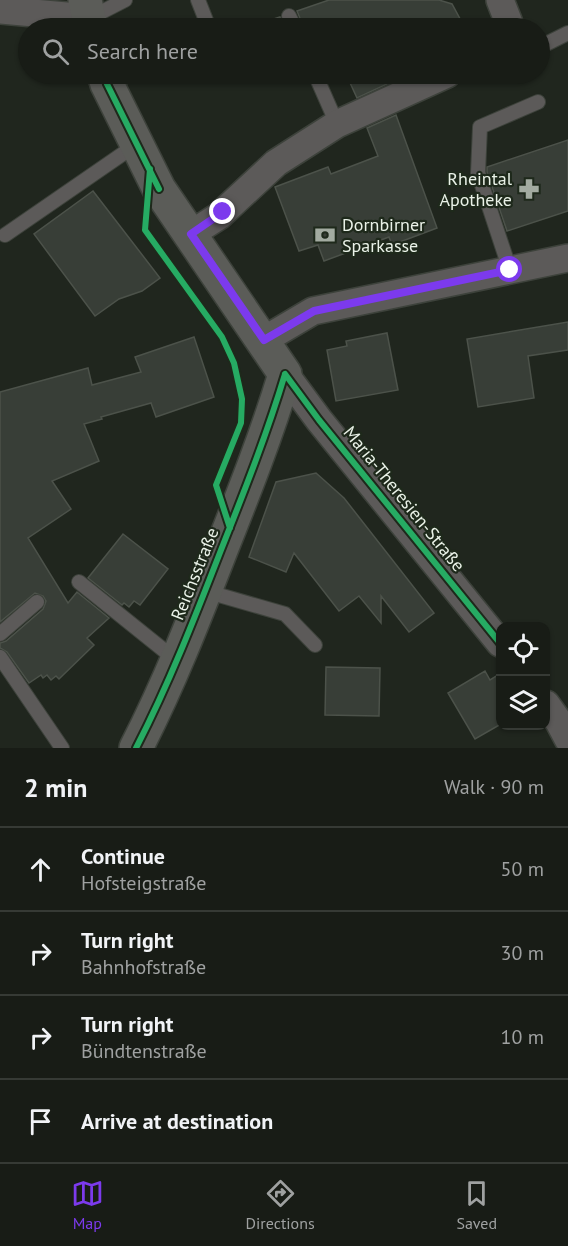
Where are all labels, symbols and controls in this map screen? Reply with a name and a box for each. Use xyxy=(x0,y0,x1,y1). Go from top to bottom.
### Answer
search box xyxy=(18,18,550,84)
icon: search xyxy=(39,35,72,68)
text: Search here xyxy=(87,37,198,65)
place label: Rheintal Apotheke xyxy=(439,167,513,211)
pharmacy icon: Rheintal Apotheke xyxy=(517,177,541,201)
route end xyxy=(209,198,235,224)
place label: Dornbirner Sparkasse xyxy=(342,213,425,257)
bank icon: Dornbirner Sparkasse xyxy=(313,223,337,247)
route start xyxy=(496,256,522,282)
street label: Maria-Theresien-Straße xyxy=(339,421,470,576)
street label: Reichsstraße xyxy=(166,524,224,624)
map controls xyxy=(496,622,550,730)
button: locate xyxy=(496,622,550,676)
button: layers xyxy=(496,676,550,730)
text: 2 min xyxy=(24,771,87,804)
text: Walk · 90 m xyxy=(444,774,544,800)
text: Continue xyxy=(81,842,165,870)
icon: ahead xyxy=(24,853,57,886)
text: 50 m xyxy=(501,856,544,882)
text: Hofsteigstraße xyxy=(81,870,206,896)
text: Turn right xyxy=(81,926,173,954)
icon: right xyxy=(24,937,57,970)
text: 30 m xyxy=(501,940,544,966)
text: Bahnhofstraße xyxy=(81,954,206,980)
text: Turn right xyxy=(81,1010,173,1038)
icon: right xyxy=(24,1021,57,1054)
text: 10 m xyxy=(501,1024,544,1050)
text: Bündtenstraße xyxy=(81,1038,207,1064)
icon: arrive xyxy=(24,1105,57,1138)
text: Arrive at destination xyxy=(81,1107,273,1135)
tab: Map xyxy=(71,1177,104,1233)
tab: Directions xyxy=(246,1177,315,1233)
tab: Saved xyxy=(456,1177,497,1233)

